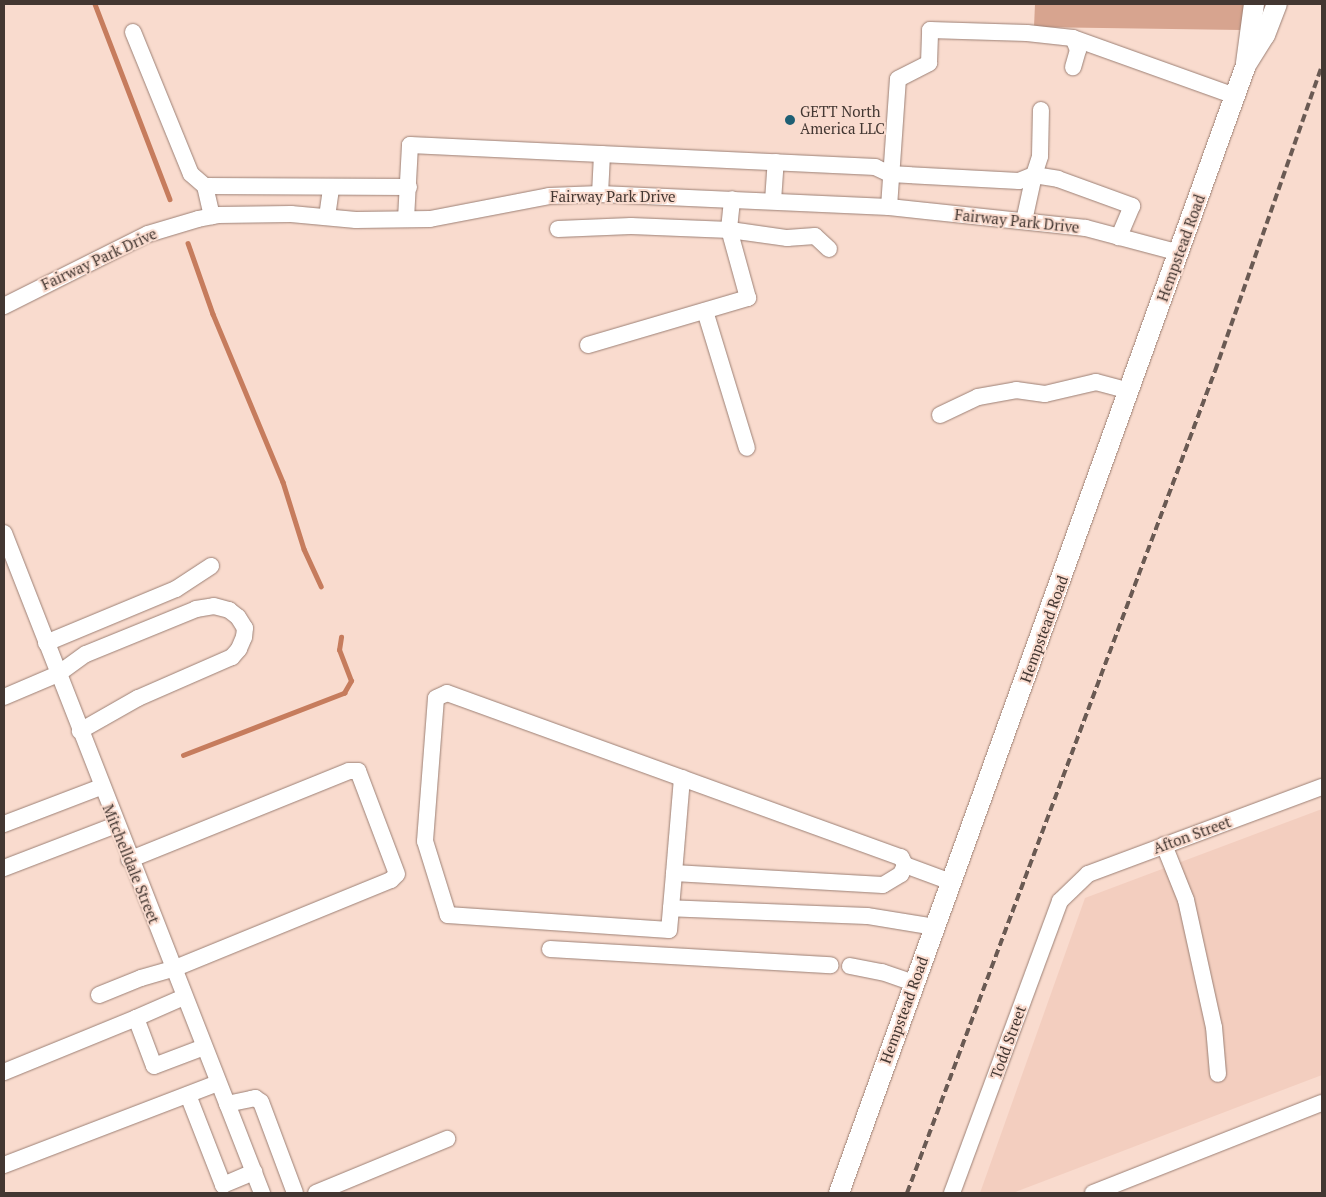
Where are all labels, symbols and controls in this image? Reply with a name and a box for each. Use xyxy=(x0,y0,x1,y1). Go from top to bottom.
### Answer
place label: GETT North America LLC xyxy=(800,102,885,137)
marker: GETT North America LLC xyxy=(784,114,796,126)
street label: Fairway Park Drive xyxy=(550,188,676,206)
street label: Hempstead Road xyxy=(1153,192,1209,304)
street label: Fairway Park Drive xyxy=(954,206,1080,236)
street label: Fairway Park Drive xyxy=(38,224,160,294)
street label: Hempstead Road xyxy=(1016,573,1072,685)
street label: Mitchelldale Street xyxy=(99,802,163,926)
street label: Afton Street xyxy=(1151,813,1233,857)
street label: Hempstead Road xyxy=(876,954,932,1066)
street label: Todd Street xyxy=(986,1003,1030,1081)

